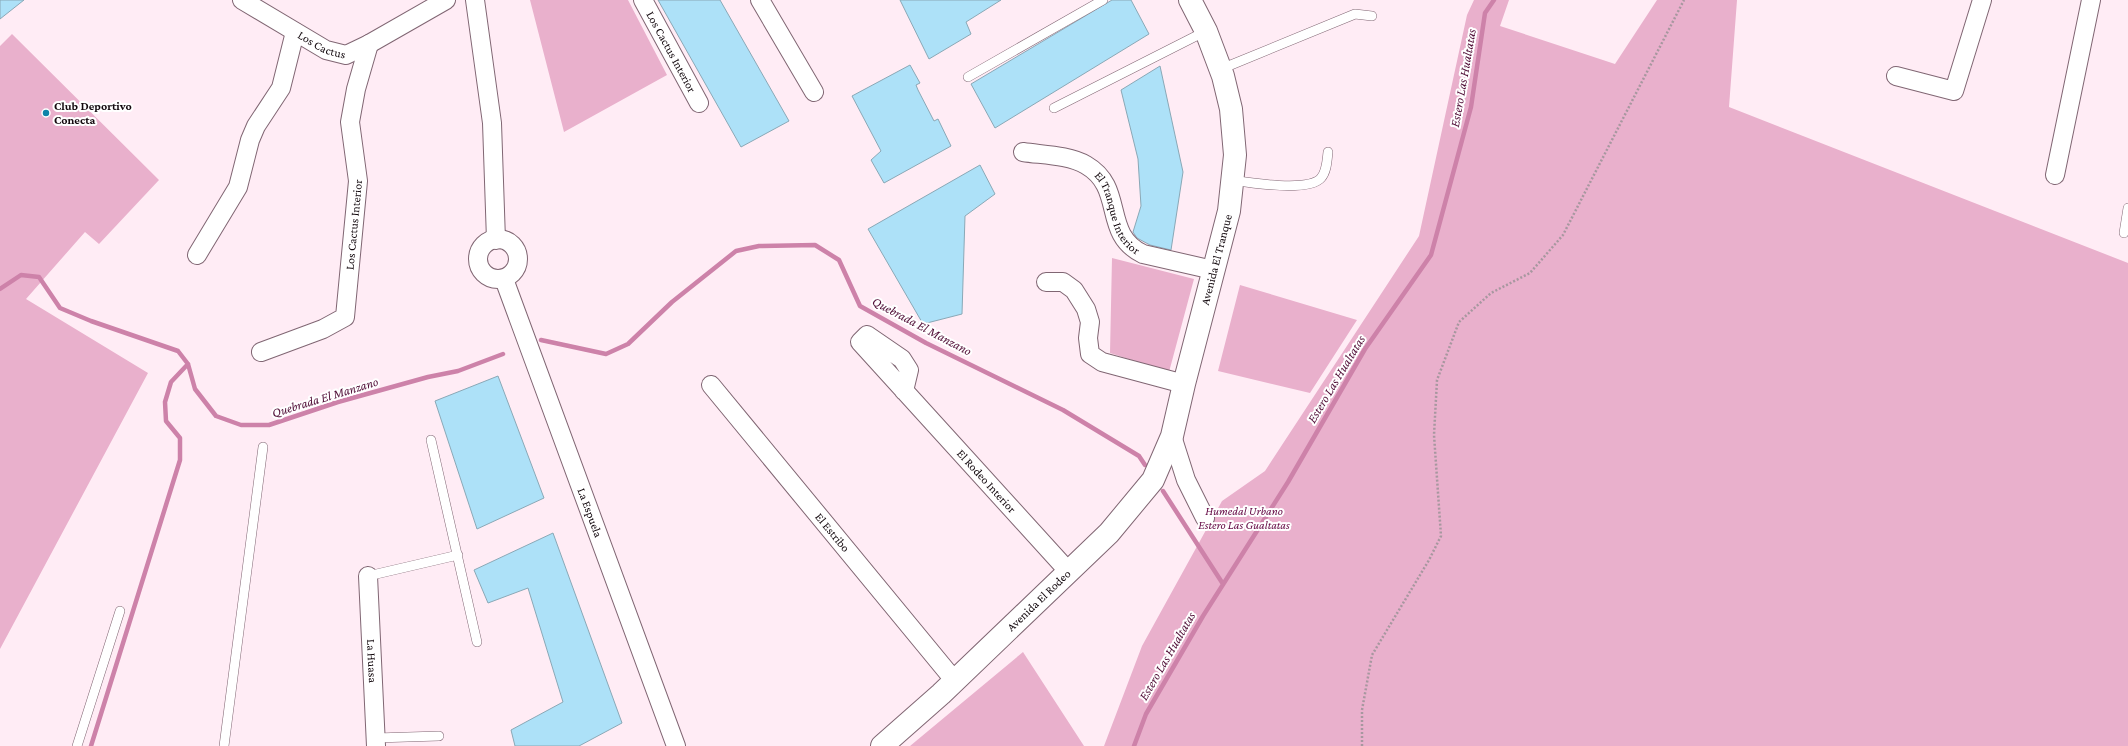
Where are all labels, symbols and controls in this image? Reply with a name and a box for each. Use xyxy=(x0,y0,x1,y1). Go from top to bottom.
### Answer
street label: Los Cactus Interior xyxy=(643,9,699,96)
street label: Los Cactus xyxy=(295,28,347,62)
water label: Estero Las Hualtatas xyxy=(1447,28,1479,128)
place label: Club Deportivo Conecta xyxy=(54,99,132,127)
marker: Club Deportivo Conecta xyxy=(41,108,51,118)
street label: El Tranque Interior xyxy=(1092,168,1143,258)
street label: Los Cactus Interior xyxy=(343,178,365,270)
street label: Avenida El Tranque xyxy=(1198,213,1235,307)
water label: Quebrada El Manzano xyxy=(870,293,975,359)
water label: Estero Las Hualtatas xyxy=(1304,333,1368,425)
water label: Quebrada El Manzano xyxy=(270,374,380,420)
street label: El Rodeo Interior xyxy=(954,446,1019,516)
street label: La Espuela xyxy=(575,486,606,540)
park label: Humedal Urbano Estero Las Gualtatas xyxy=(1198,504,1290,532)
street label: El Estribo xyxy=(812,510,853,555)
street label: Avenida El Rodeo xyxy=(1004,567,1074,634)
water label: Estero Las Hualtatas xyxy=(1136,609,1198,703)
street label: La Huasa xyxy=(364,639,380,684)

